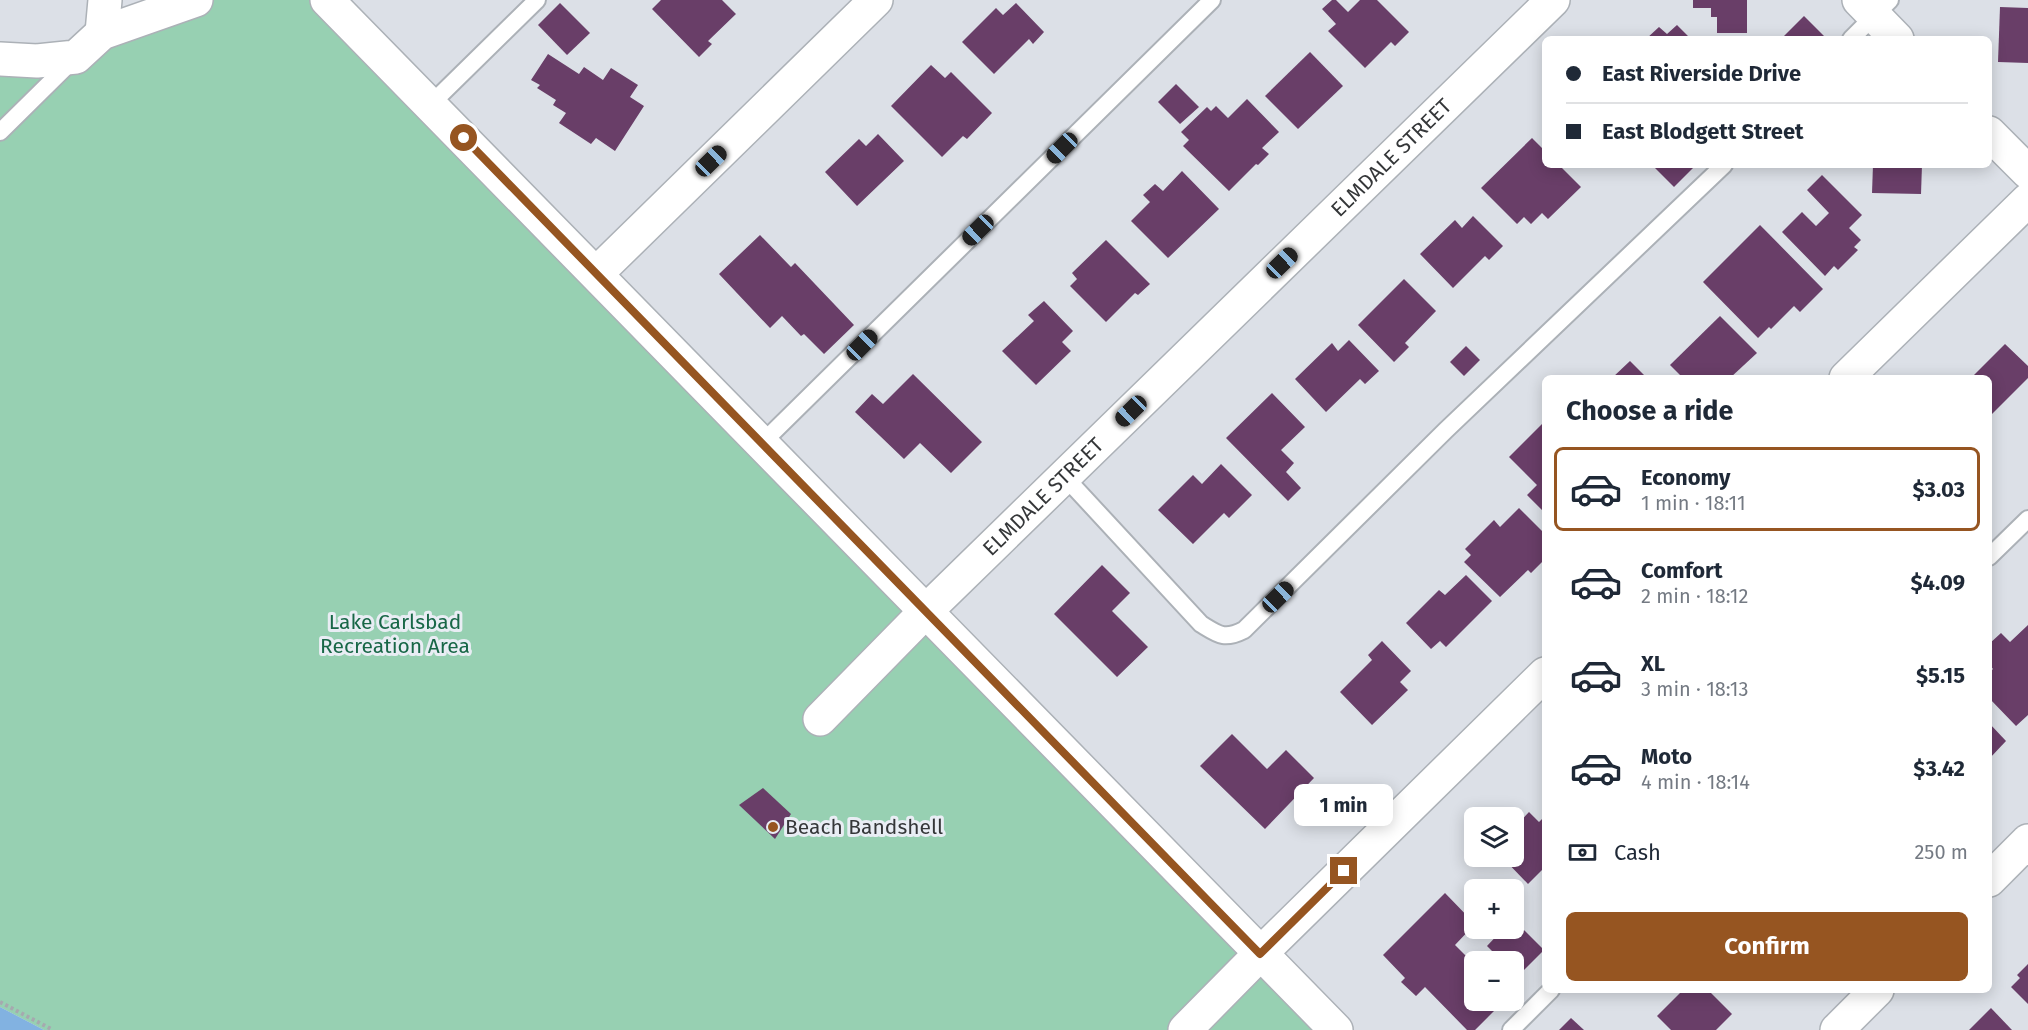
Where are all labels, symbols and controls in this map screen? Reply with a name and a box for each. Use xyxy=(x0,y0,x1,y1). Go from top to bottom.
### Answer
text: East Riverside Drive xyxy=(1602,60,1801,87)
street label: ELMDALE STREET xyxy=(1325,93,1457,222)
text: East Blodgett Street xyxy=(1602,118,1804,145)
route start xyxy=(450,124,477,151)
car xyxy=(1043,129,1081,167)
car xyxy=(692,142,730,180)
car xyxy=(959,211,997,249)
car xyxy=(1263,244,1301,282)
car xyxy=(843,326,881,364)
car xyxy=(1112,392,1150,430)
text: Choose a ride xyxy=(1566,395,1733,427)
street label: ELMDALE STREET xyxy=(977,432,1109,561)
icon: car xyxy=(1569,462,1623,516)
text: Economy xyxy=(1641,464,1730,491)
text: $3.03 xyxy=(1912,476,1965,503)
text: 1 min · 18:11 xyxy=(1641,491,1746,515)
icon: car xyxy=(1569,555,1623,609)
text: Comfort xyxy=(1641,557,1722,584)
text: $4.09 xyxy=(1911,569,1965,596)
car xyxy=(1259,578,1297,616)
text: 2 min · 18:12 xyxy=(1641,584,1748,608)
park label: Lake Carlsbad Recreation Area xyxy=(320,609,470,659)
icon: car xyxy=(1569,648,1623,702)
text: XL xyxy=(1641,650,1665,677)
text: $5.15 xyxy=(1916,662,1965,689)
text: 3 min · 18:13 xyxy=(1641,677,1749,701)
icon: car xyxy=(1569,741,1623,795)
text: Moto xyxy=(1641,743,1692,770)
text: $3.42 xyxy=(1913,755,1965,782)
text: 4 min · 18:14 xyxy=(1641,770,1750,794)
callout: 1 min xyxy=(1294,784,1394,826)
text: 1 min xyxy=(1319,793,1368,817)
map controls xyxy=(1464,807,1524,1011)
button: layers xyxy=(1464,807,1524,867)
place label: Beach Bandshell xyxy=(785,814,943,840)
marker: Beach Bandshell xyxy=(766,820,780,834)
icon: cash xyxy=(1566,836,1599,869)
text: Cash xyxy=(1614,839,1661,866)
text: 250 m xyxy=(1914,840,1968,864)
route end xyxy=(1330,857,1357,884)
button: + xyxy=(1464,879,1524,939)
button: Confirm xyxy=(1566,912,1968,981)
button: − xyxy=(1464,951,1524,1011)

